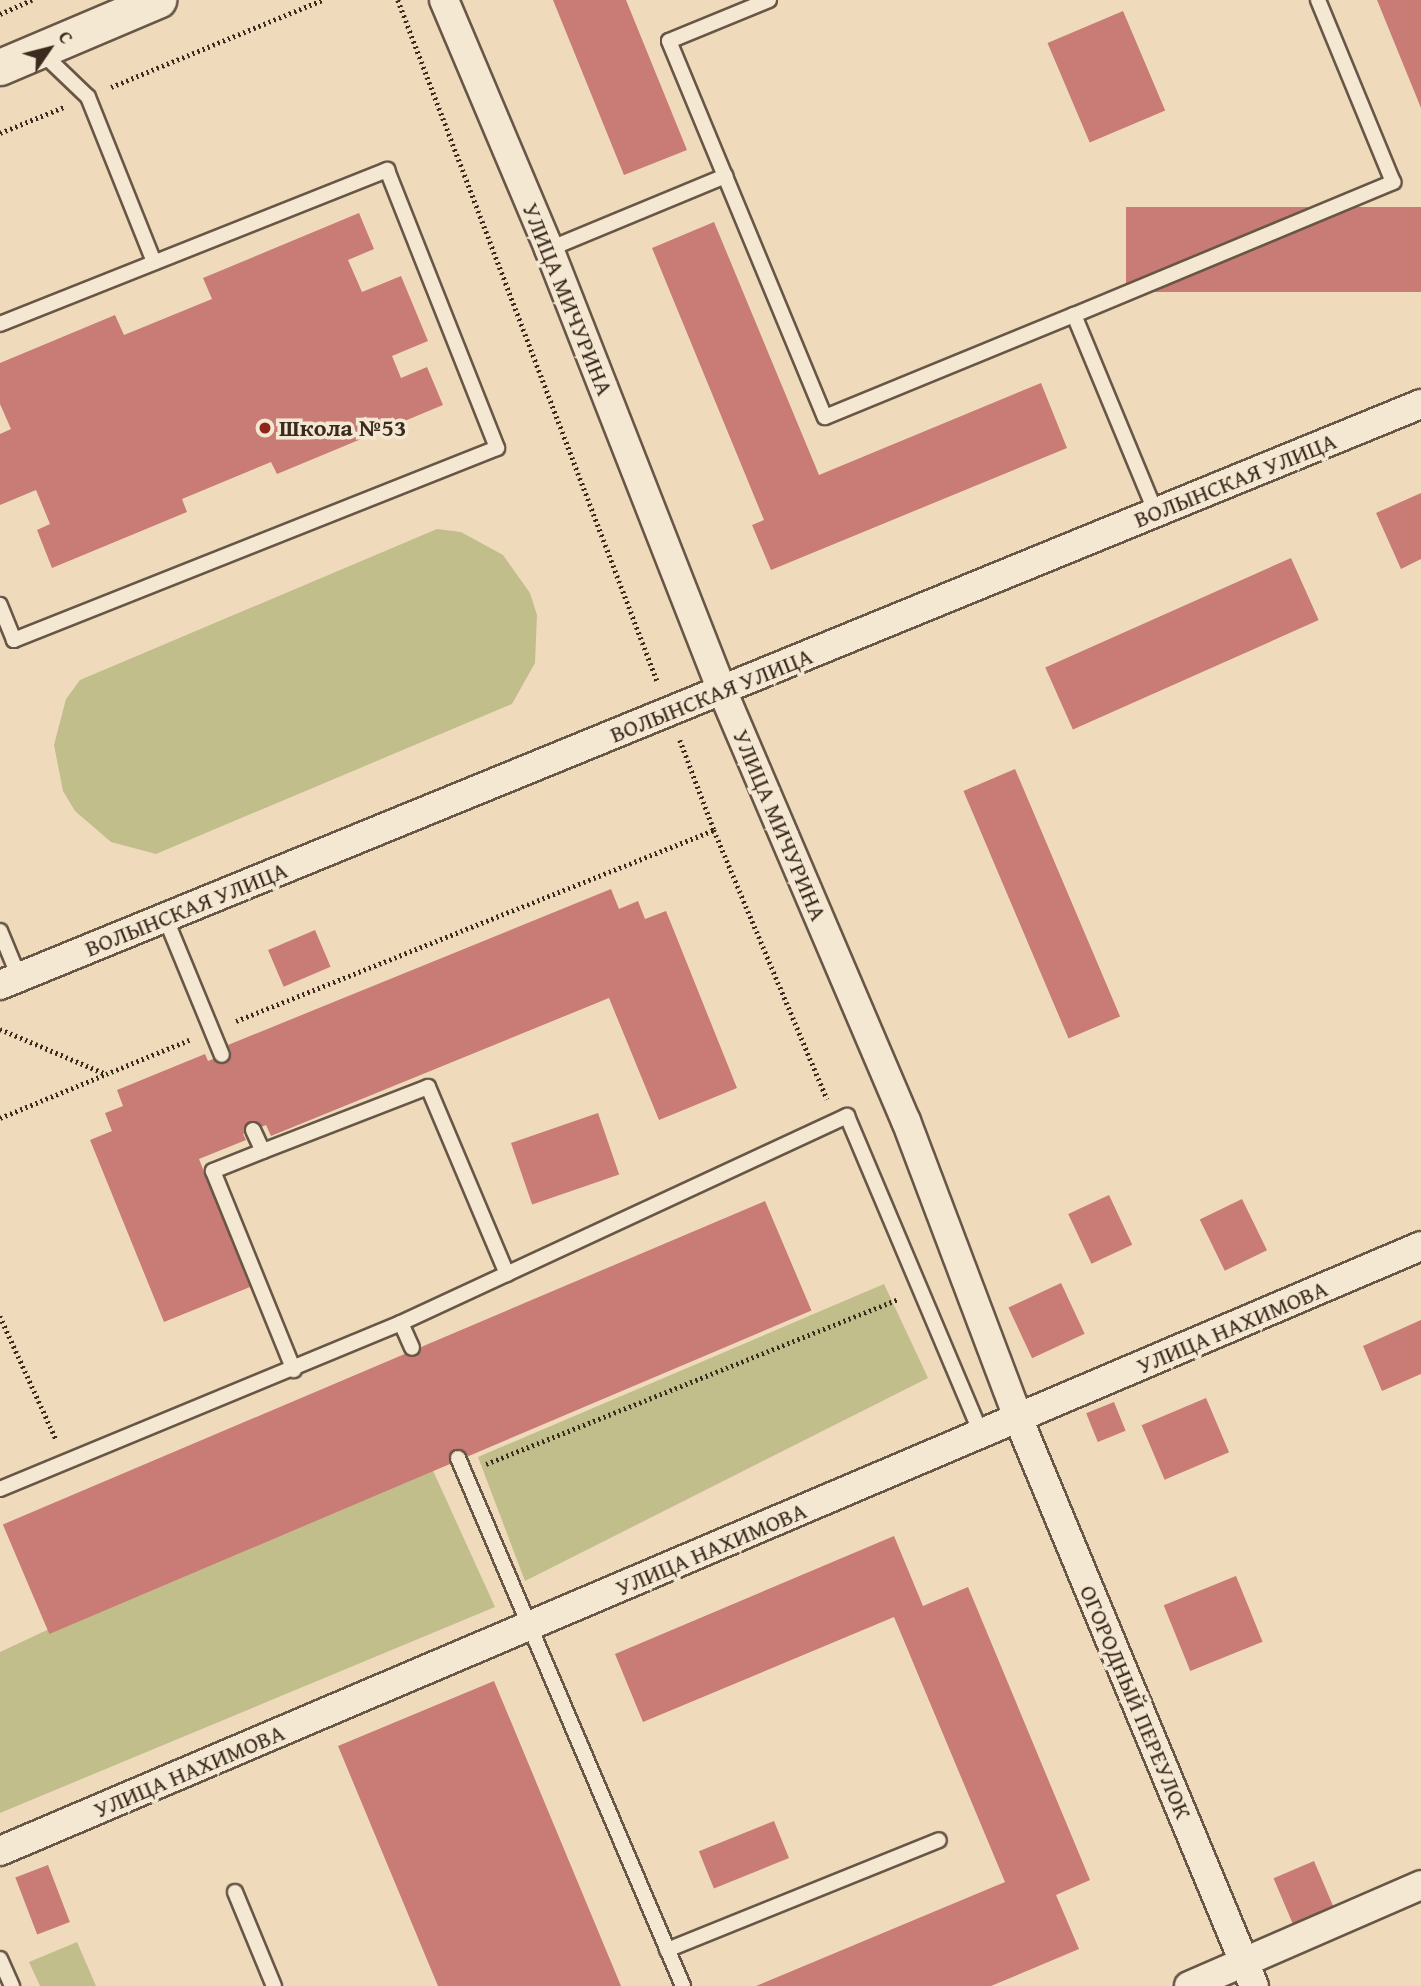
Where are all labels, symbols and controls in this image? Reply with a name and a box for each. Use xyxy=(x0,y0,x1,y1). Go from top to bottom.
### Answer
north arrow xyxy=(14,14,84,84)
text: С xyxy=(52,25,81,49)
street label: УЛИЦА МИЧУРИНА xyxy=(516,198,620,400)
place label: Школа №53 xyxy=(279,414,406,442)
marker: Школа №53 xyxy=(257,420,273,436)
street label: ВОЛЫНСКАЯ УЛИЦА xyxy=(1130,426,1340,534)
street label: ВОЛЫНСКАЯ УЛИЦА xyxy=(606,641,816,749)
street label: УЛИЦА МИЧУРИНА xyxy=(727,725,833,925)
street label: ВОЛЫНСКАЯ УЛИЦА xyxy=(81,855,291,963)
street label: УЛИЦА НАХИМОВА xyxy=(1132,1274,1332,1380)
street label: УЛИЦА НАХИМОВА xyxy=(611,1496,811,1602)
street label: ОГОРОДНЫЙ ПЕРЕУЛОК xyxy=(1074,1581,1198,1823)
street label: УЛИЦА НАХИМОВА xyxy=(89,1718,289,1824)

